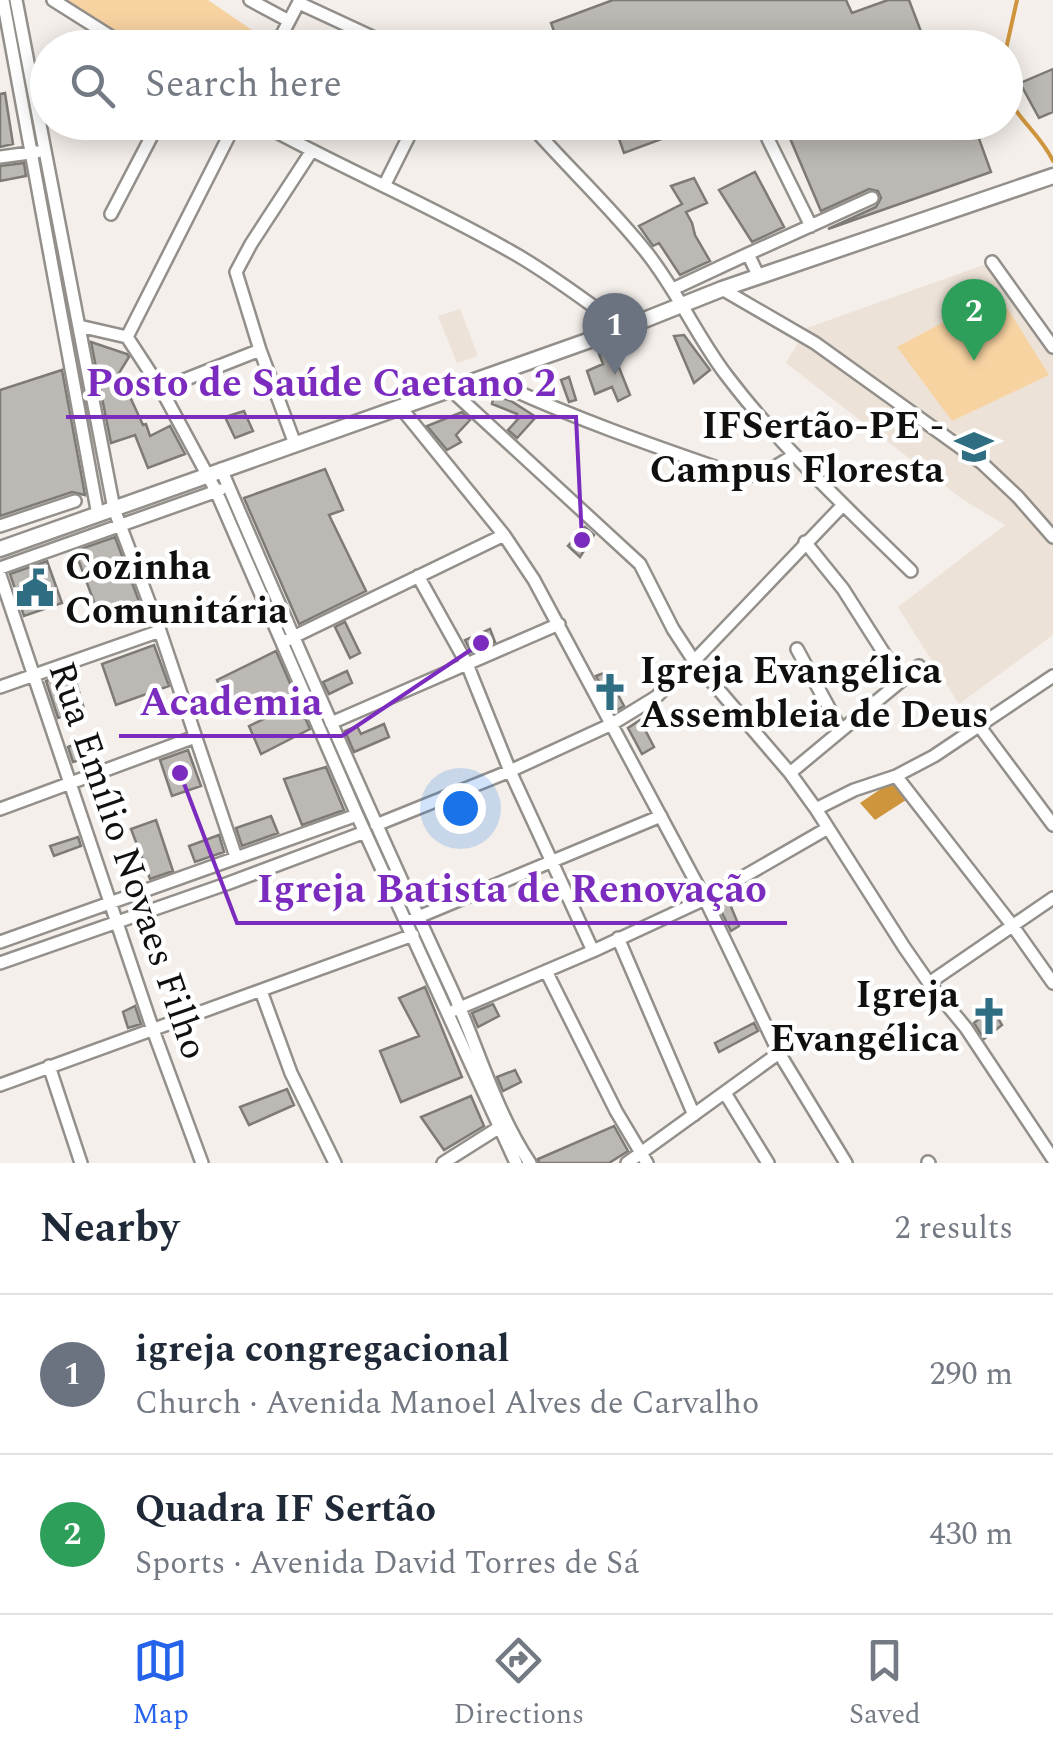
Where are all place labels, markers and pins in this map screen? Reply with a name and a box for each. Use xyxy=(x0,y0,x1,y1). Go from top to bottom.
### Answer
pin: 2 xyxy=(942,278,1006,361)
pin: 1 xyxy=(582,292,648,375)
callout: Posto de Saúde Caetano 2 xyxy=(66,347,576,417)
place label: IFSertão-PE - Campus Floresta xyxy=(650,398,944,500)
school or university icon: IFSertão-PE - Campus Floresta xyxy=(953,426,995,468)
place label: Cozinha Comunitária xyxy=(65,539,289,641)
public building icon: Cozinha Comunitária xyxy=(14,567,56,609)
place label: Igreja Evangélica Assembleia de Deus xyxy=(640,643,989,745)
callout: Academia xyxy=(119,666,342,736)
church icon: Igreja Evangélica Assembleia de Deus xyxy=(589,671,631,713)
callout: Igreja Batista de Renovação xyxy=(237,853,787,923)
place label: Igreja Evangélica xyxy=(770,967,959,1069)
church icon: Igreja Evangélica xyxy=(968,995,1010,1037)

